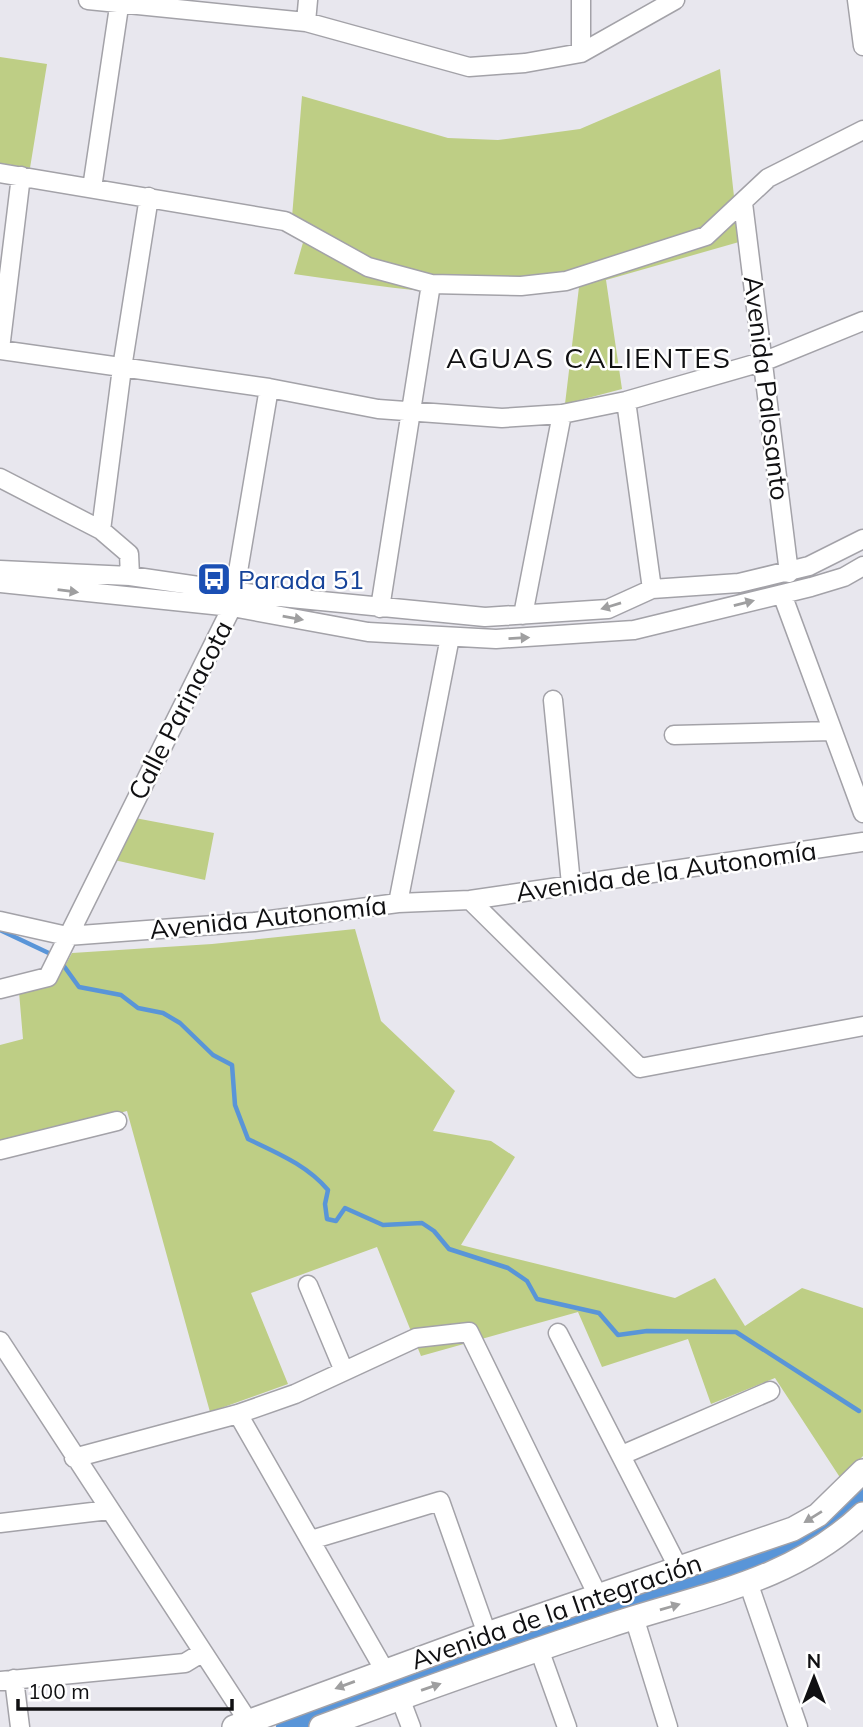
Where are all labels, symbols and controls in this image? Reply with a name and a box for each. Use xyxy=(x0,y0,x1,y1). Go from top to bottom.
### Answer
street label: Avenida Palosanto xyxy=(737,274,797,502)
district label: AGUAS CALIENTES xyxy=(446,340,732,375)
bus stop icon: Parada 51 xyxy=(195,560,233,598)
place label: Parada 51 xyxy=(238,563,364,596)
one-way arrow xyxy=(57,586,79,597)
one-way arrow xyxy=(733,597,755,608)
one-way arrow xyxy=(600,601,621,612)
one-way arrow xyxy=(283,613,305,624)
street label: Calle Parinacota xyxy=(121,615,239,805)
one-way arrow xyxy=(509,632,531,643)
street label: Avenida de la Autonomía xyxy=(514,834,818,908)
street label: Avenida Autonomía xyxy=(148,888,388,946)
one-way arrow xyxy=(803,1511,822,1524)
street label: Avenida de la Integración xyxy=(406,1546,706,1676)
one-way arrow xyxy=(659,1601,681,1612)
north arrow xyxy=(779,1643,849,1713)
text: N xyxy=(807,1649,821,1673)
scale bar xyxy=(18,1668,231,1712)
text: 100 m xyxy=(28,1678,90,1704)
one-way arrow xyxy=(335,1680,356,1691)
one-way arrow xyxy=(420,1681,441,1692)

